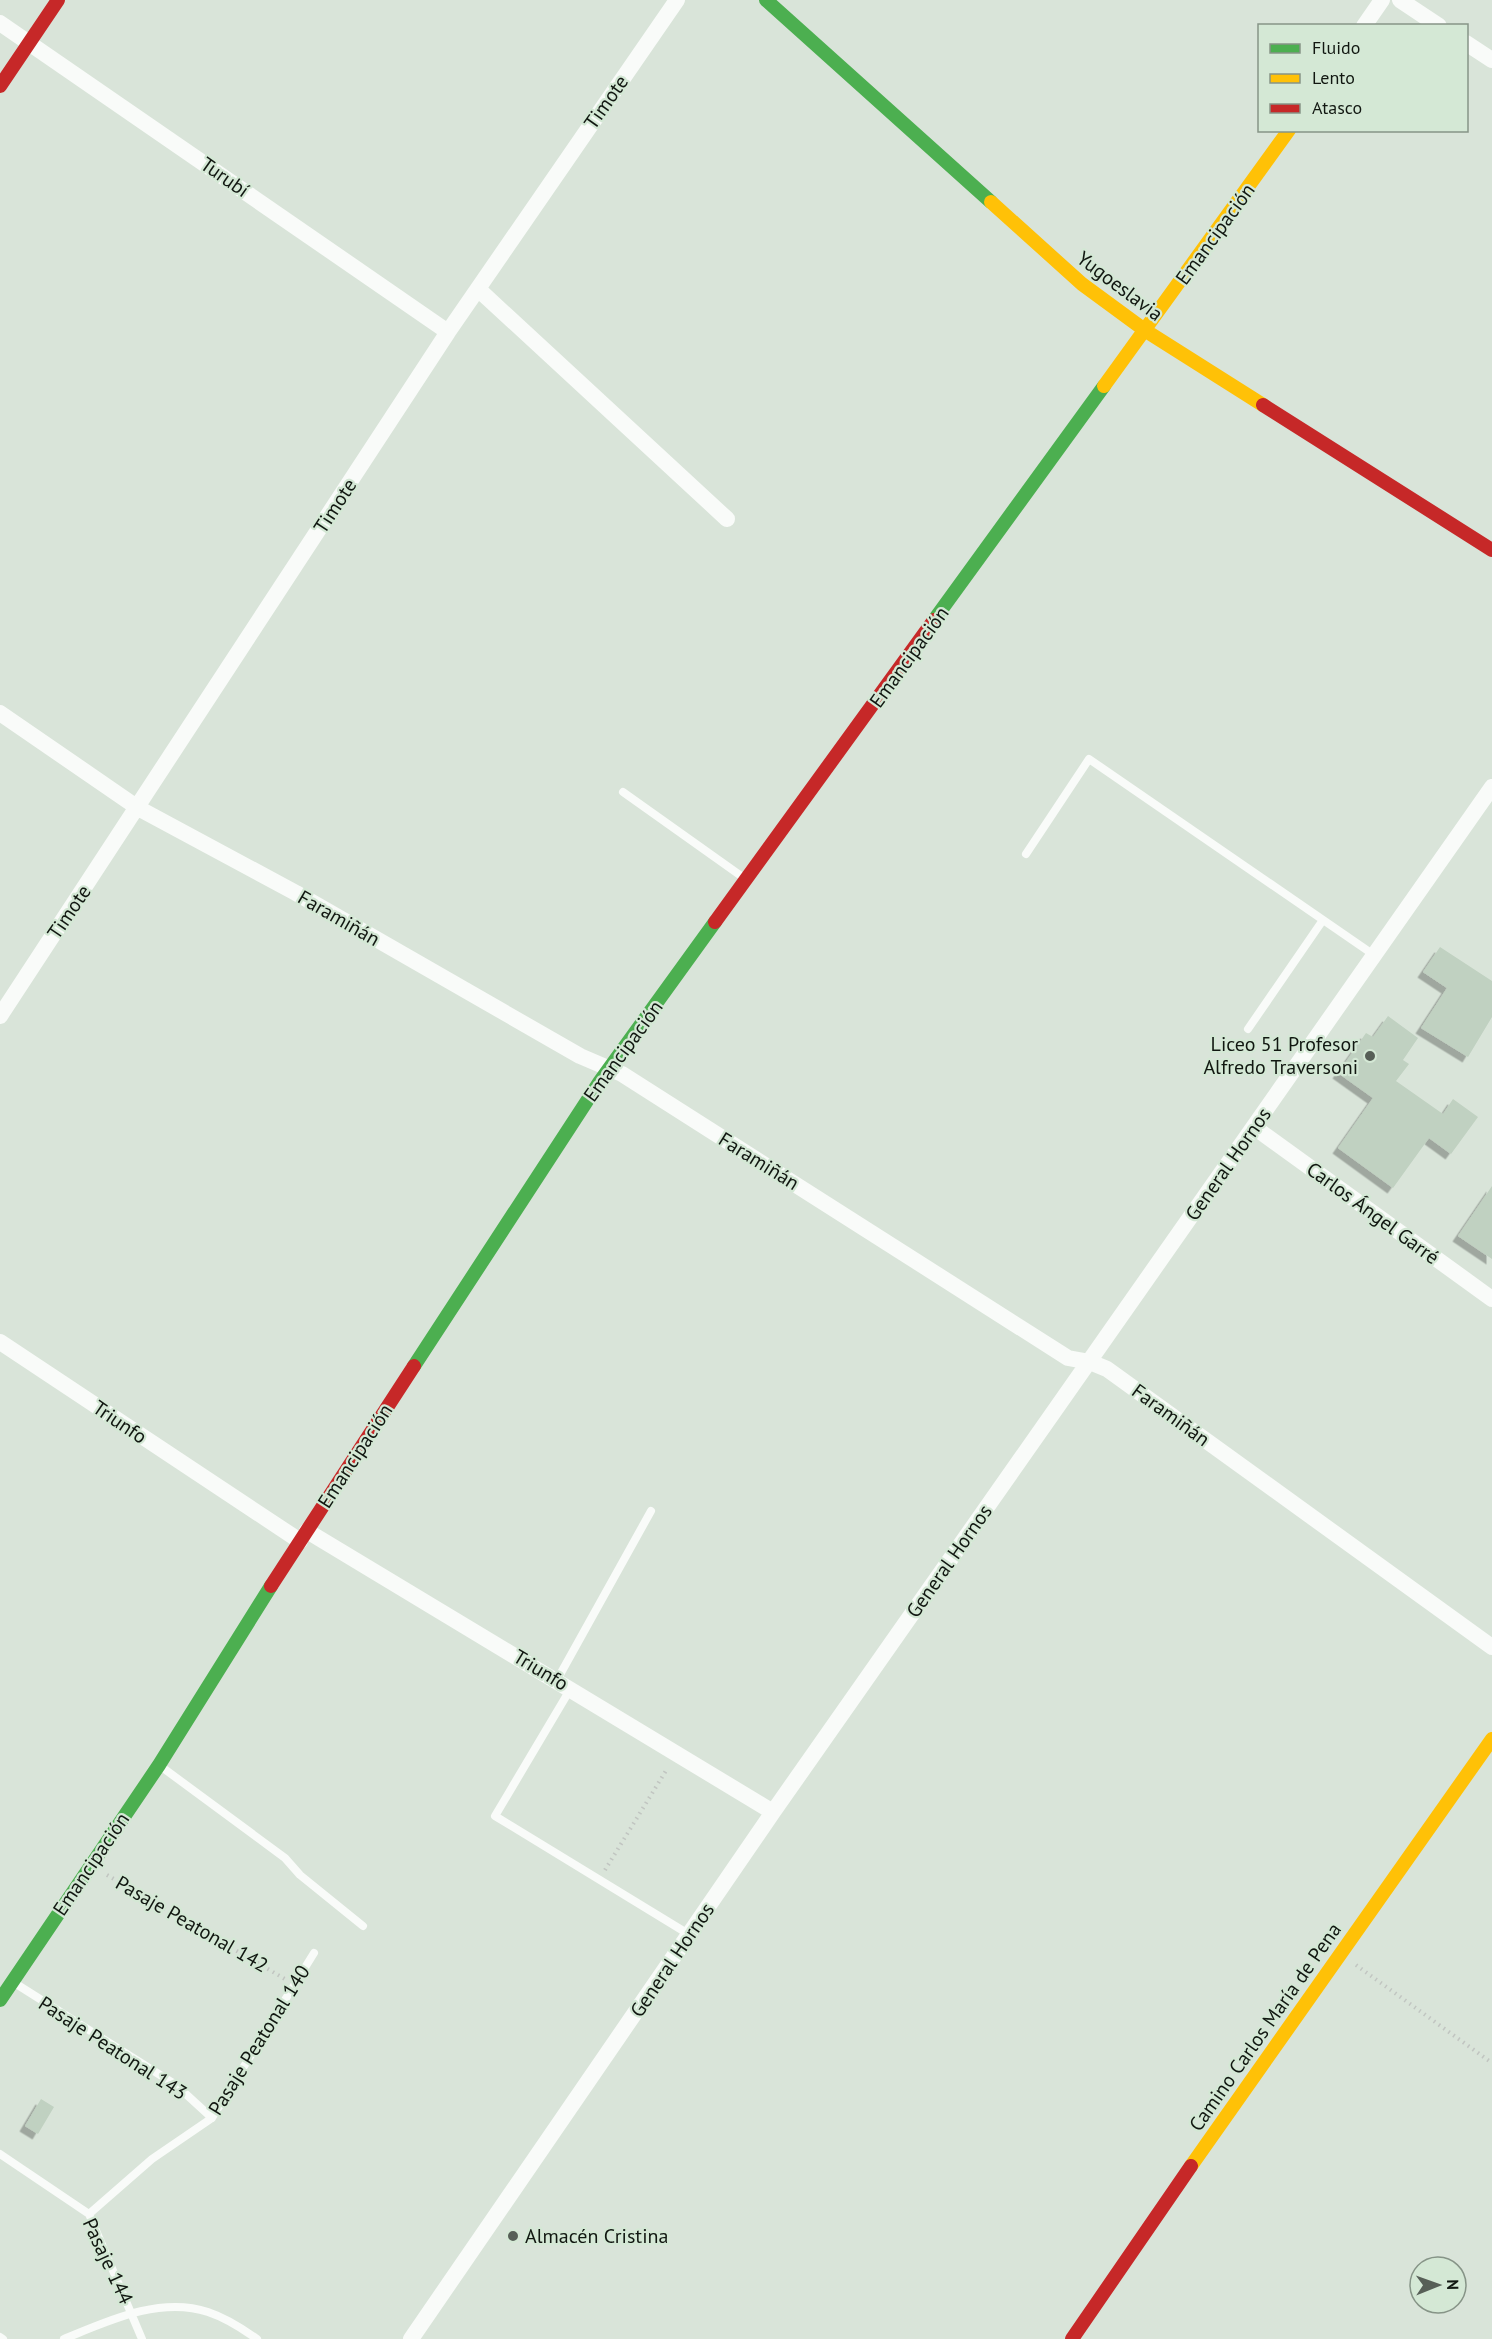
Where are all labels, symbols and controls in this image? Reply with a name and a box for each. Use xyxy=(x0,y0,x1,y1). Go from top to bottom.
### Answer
legend xyxy=(1258,24,1468,132)
text: Fluido xyxy=(1312,36,1360,59)
text: Lento xyxy=(1312,66,1355,89)
street label: Timote xyxy=(578,70,634,134)
text: Atasco xyxy=(1312,96,1362,119)
street label: Turubí xyxy=(196,151,254,203)
street label: Emancipación xyxy=(1170,178,1260,290)
street label: Yugoeslavia xyxy=(1072,245,1168,327)
street label: Timote xyxy=(308,474,362,538)
street label: Emancipación xyxy=(864,601,954,713)
street label: Timote xyxy=(41,880,97,944)
street label: Faramiñán xyxy=(293,884,385,952)
street label: Emancipación xyxy=(578,995,668,1107)
place label: Liceo 51 Profesor Alfredo Traversoni xyxy=(1203,1031,1358,1080)
marker: Liceo 51 Profesor Alfredo Traversoni xyxy=(1363,1049,1377,1063)
street label: General Hornos xyxy=(1179,1102,1277,1226)
street label: Faramiñán xyxy=(714,1126,804,1196)
street label: Carlos Ángel Garré xyxy=(1301,1156,1445,1270)
street label: Faramiñán xyxy=(1127,1378,1215,1452)
street label: Triunfo xyxy=(88,1395,152,1449)
street label: Emancipación xyxy=(312,1399,398,1513)
street label: General Hornos xyxy=(900,1499,998,1623)
street label: Triunfo xyxy=(509,1643,573,1697)
street label: Emancipación xyxy=(47,1807,135,1921)
street label: Pasaje Peatonal 142 xyxy=(111,1870,273,1978)
street label: General Hornos xyxy=(624,1898,720,2022)
street label: Camino Carlos María de Pena xyxy=(1183,1918,1347,2136)
street label: Pasaje Peatonal 140 xyxy=(202,1960,316,2120)
street label: Pasaje Peatonal 143 xyxy=(34,1990,192,2106)
street label: Pasaje 144 xyxy=(77,2214,139,2308)
place label: Almacén Cristina xyxy=(525,2223,668,2249)
marker: Almacén Cristina xyxy=(506,2229,520,2243)
north arrow xyxy=(1408,2255,1468,2315)
text: N xyxy=(1443,2279,1463,2290)

